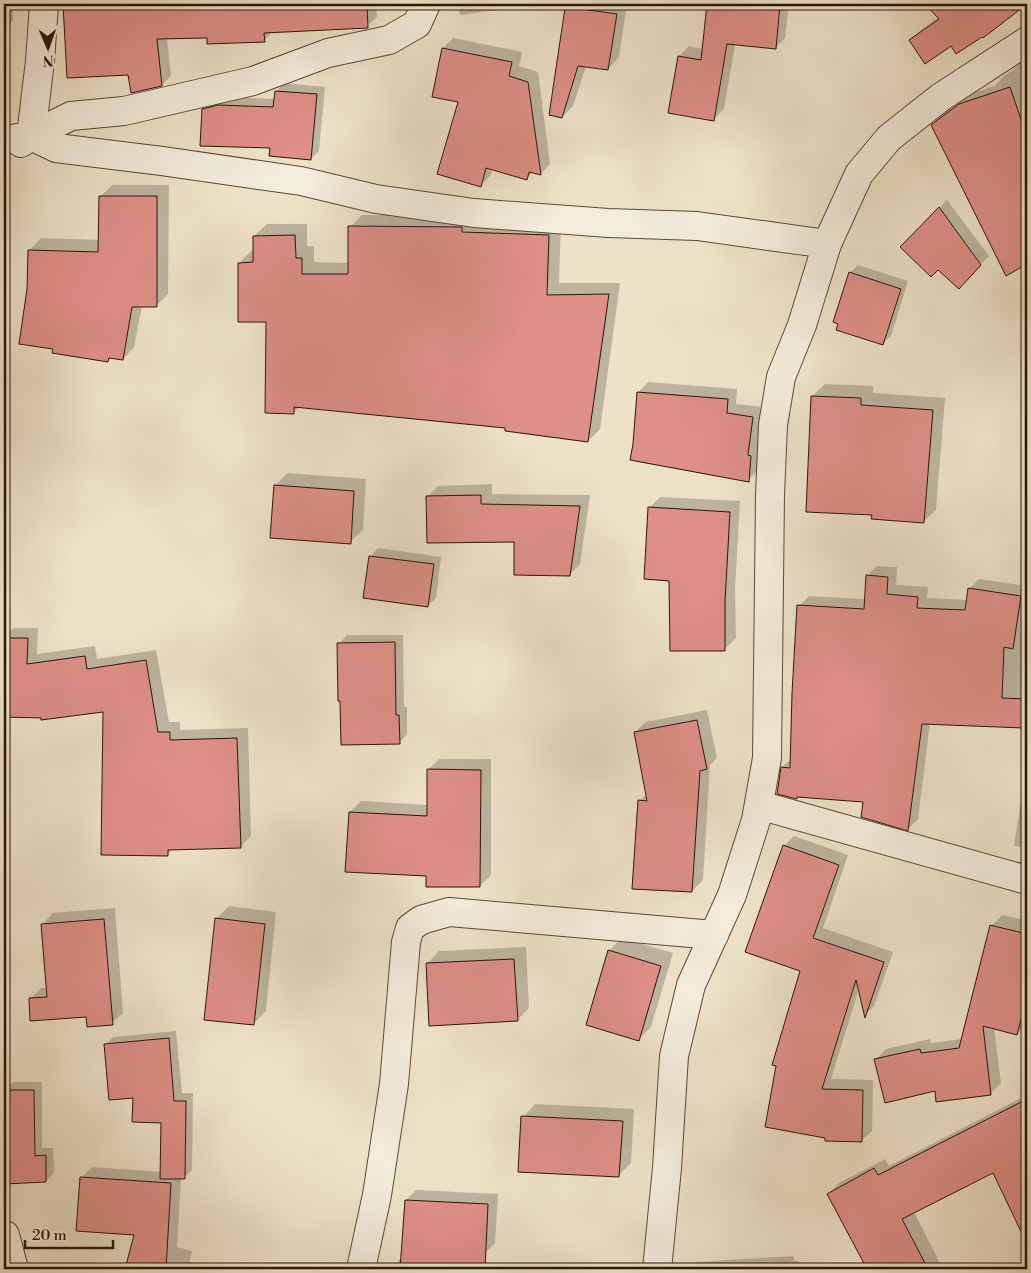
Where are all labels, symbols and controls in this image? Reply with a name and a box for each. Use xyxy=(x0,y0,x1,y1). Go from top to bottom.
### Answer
north arrow xyxy=(22,22,72,72)
text: N xyxy=(43,51,54,69)
scale bar xyxy=(25,1218,112,1250)
text: 20 m xyxy=(32,1226,67,1245)

